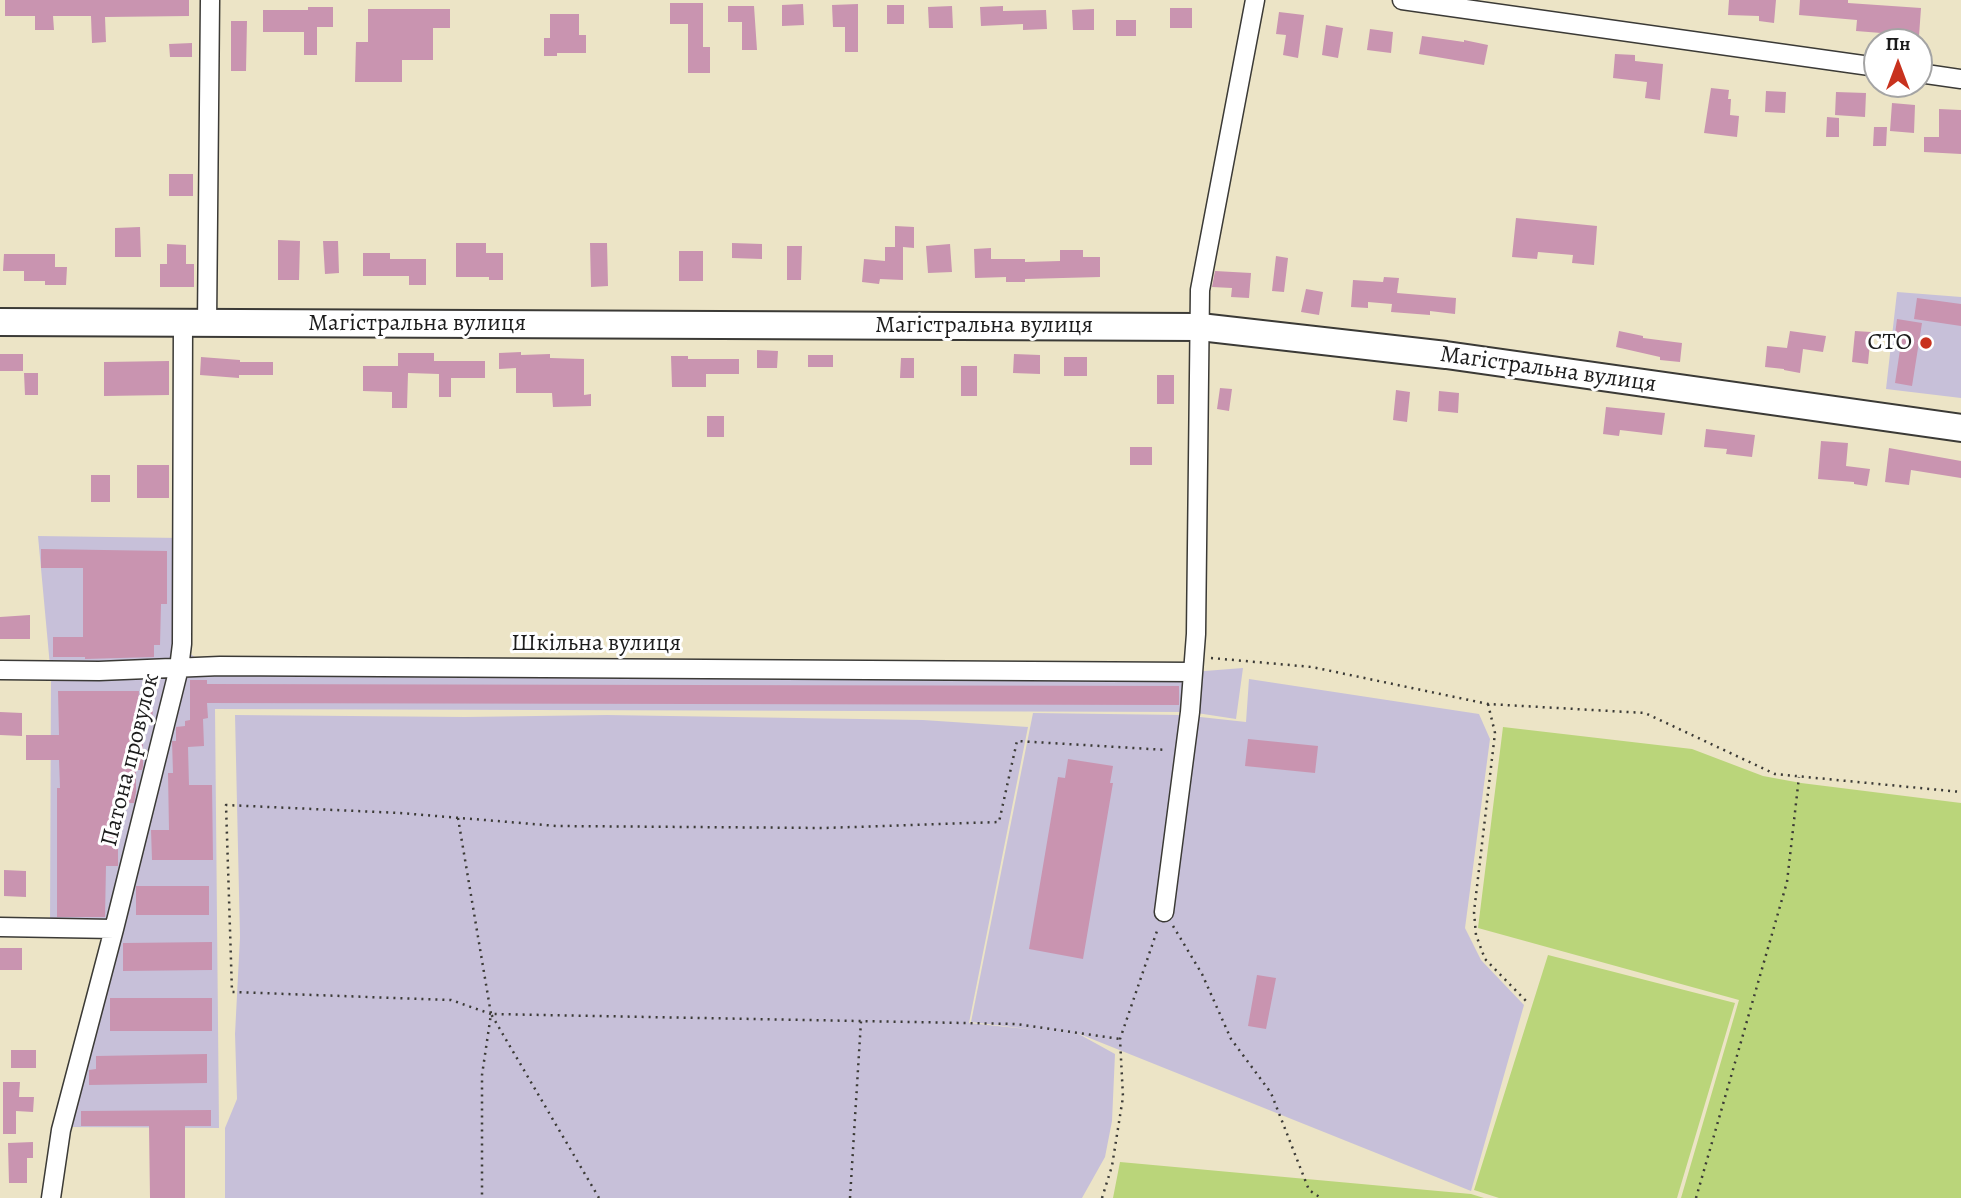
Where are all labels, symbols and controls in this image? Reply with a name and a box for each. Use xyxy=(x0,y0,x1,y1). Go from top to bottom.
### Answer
north arrow xyxy=(1863,28,1933,98)
text: Пн xyxy=(1886,31,1910,57)
street label: Магістральна вулиця xyxy=(308,310,526,338)
street label: Магістральна вулиця xyxy=(875,312,1093,340)
place label: СТО xyxy=(1868,329,1912,357)
marker: СТО xyxy=(1918,335,1934,351)
street label: Магістральна вулиця xyxy=(1438,341,1658,399)
street label: Шкільна вулиця xyxy=(511,630,681,658)
street label: Патона провулок xyxy=(96,670,166,850)

